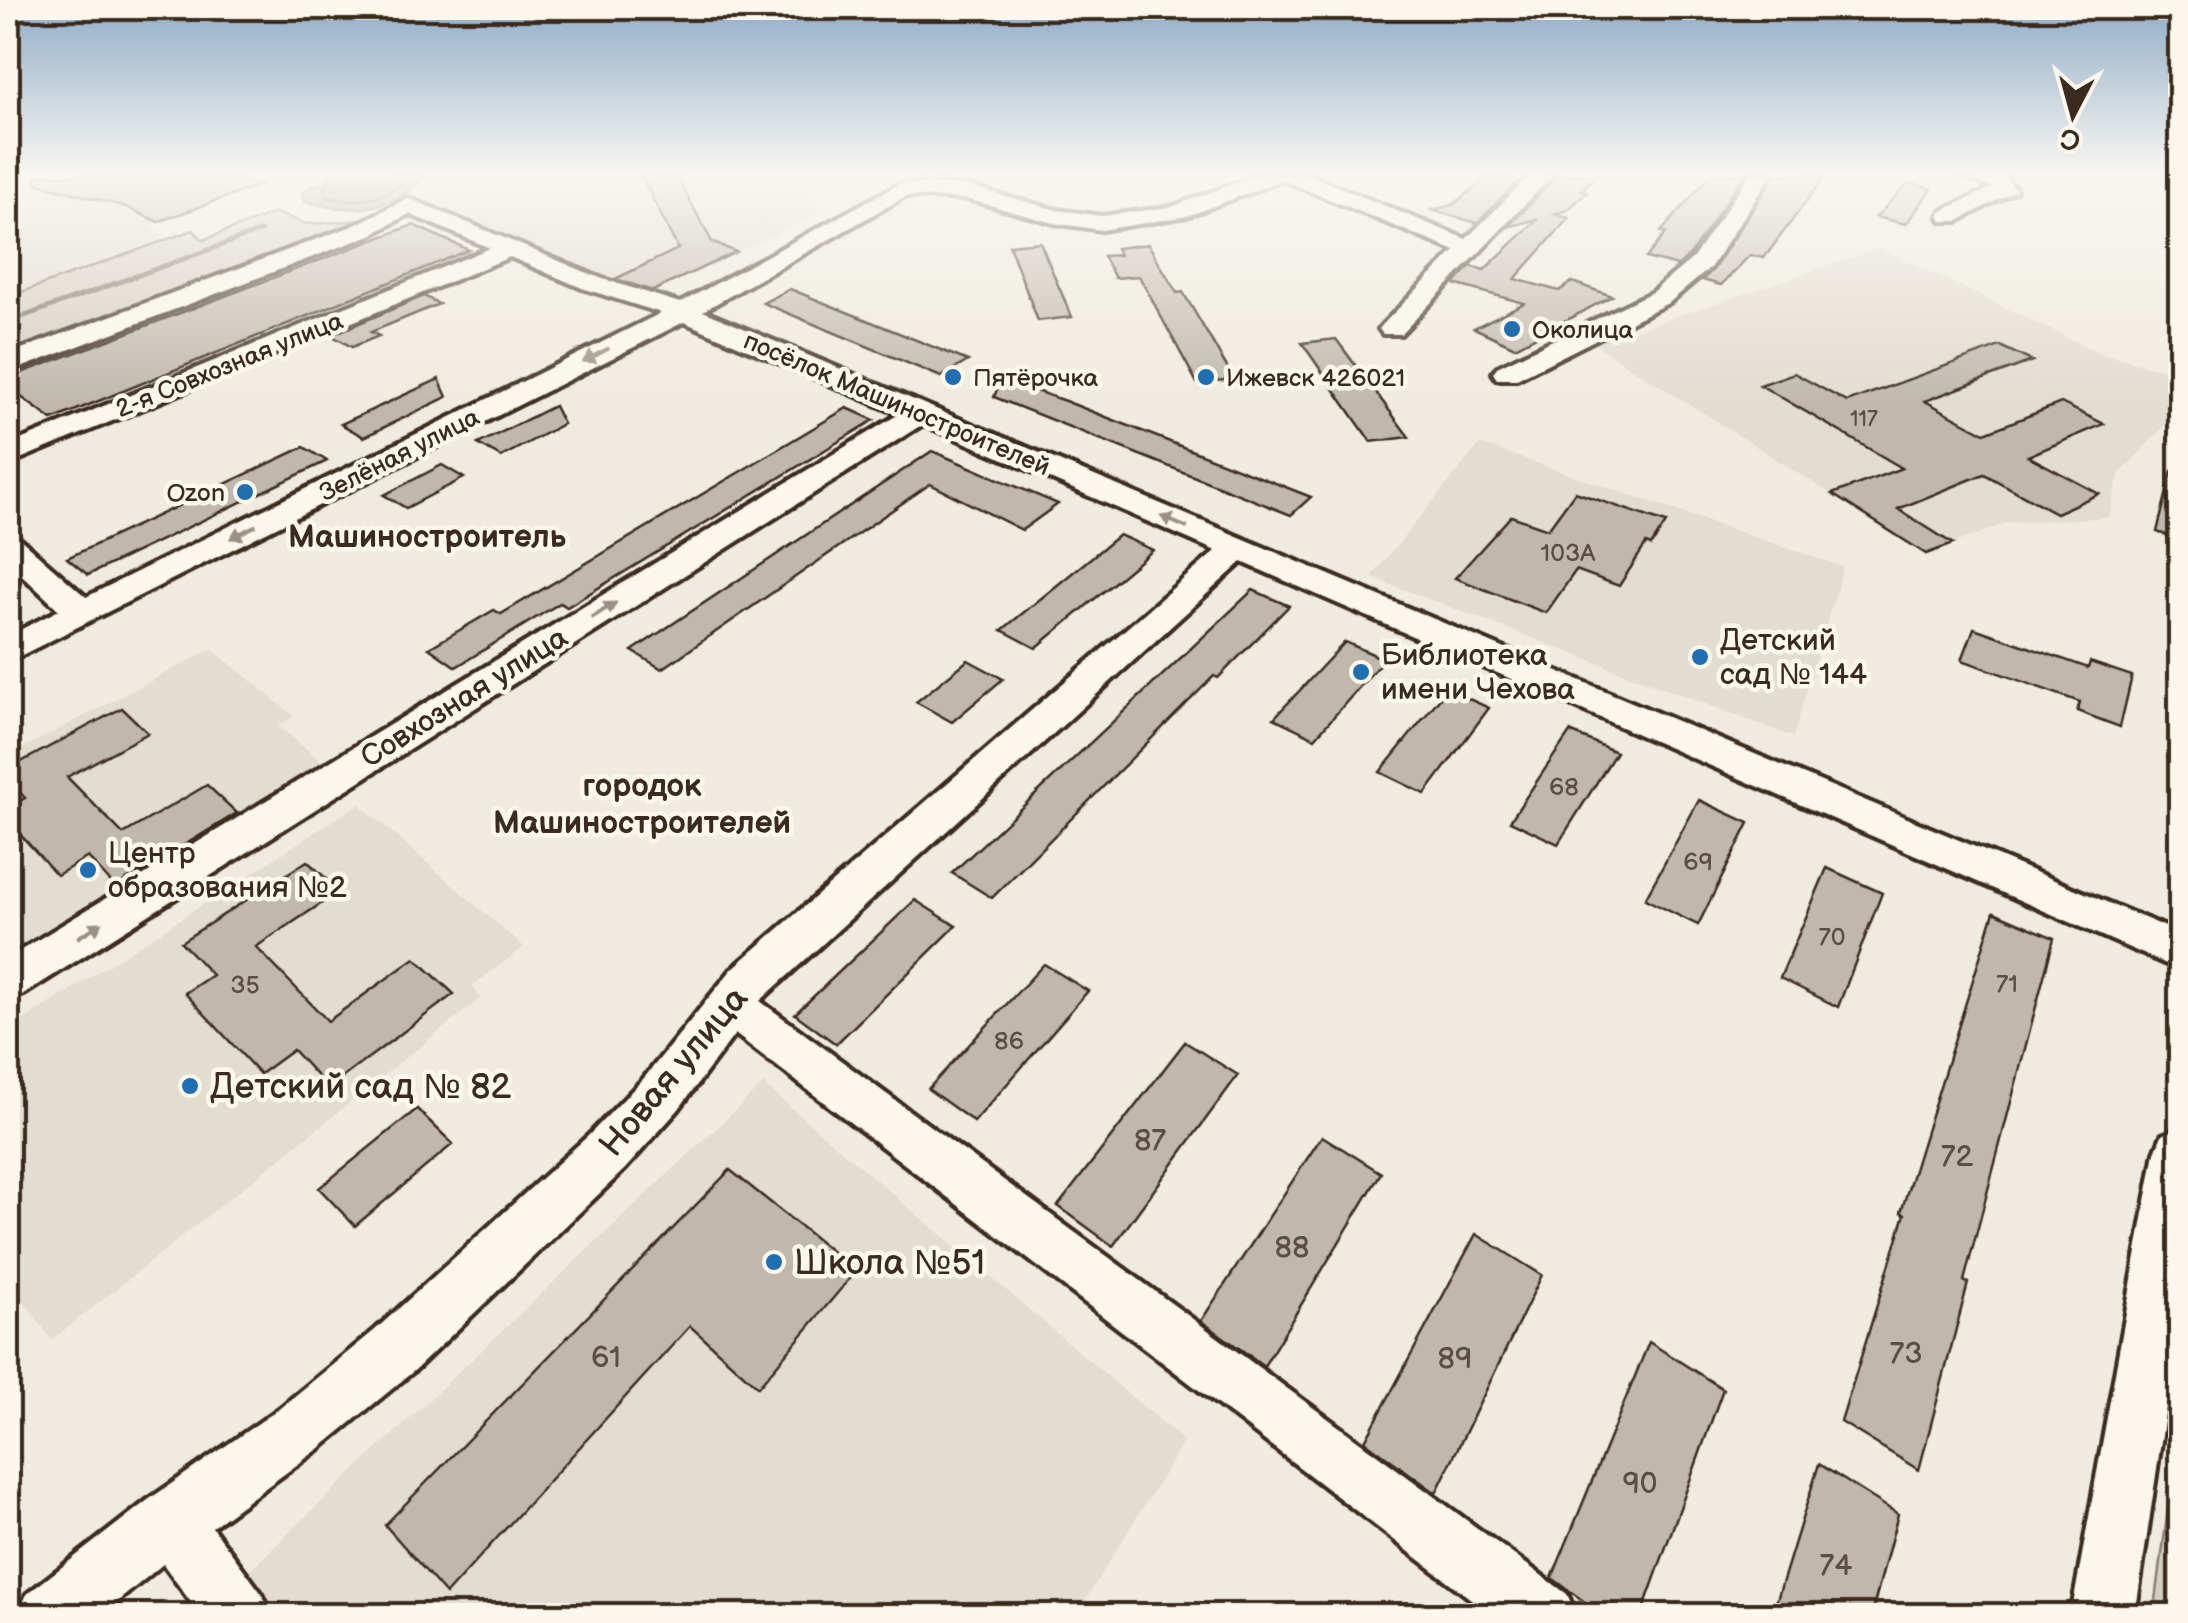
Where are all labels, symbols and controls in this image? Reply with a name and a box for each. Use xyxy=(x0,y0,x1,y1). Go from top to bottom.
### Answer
north arrow xyxy=(2023,65,2123,165)
text: С xyxy=(2059,121,2082,156)
street label: 2-я Совхозная улица xyxy=(111,306,348,425)
place label: Околица xyxy=(1532,315,1634,346)
marker: Околица xyxy=(1501,318,1523,340)
street label: посёлок Машиностроителей xyxy=(739,326,1054,483)
one-way arrow xyxy=(581,347,610,364)
place label: Пятёрочка xyxy=(973,363,1098,394)
place label: Ижевск 426021 xyxy=(1226,363,1405,394)
marker: Пятёрочка xyxy=(942,366,964,388)
marker: Ижевск 426021 xyxy=(1195,366,1217,388)
street label: Зелёная улица xyxy=(315,402,485,509)
house number: 117 xyxy=(1850,406,1878,433)
place label: Ozon xyxy=(166,478,225,509)
marker: Ozon xyxy=(234,481,256,503)
one-way arrow xyxy=(1159,513,1188,530)
district label: Машиностроитель xyxy=(288,518,567,557)
one-way arrow xyxy=(228,523,257,540)
house number: 103А xyxy=(1541,538,1596,569)
one-way arrow xyxy=(590,602,618,619)
street label: Совхозная улица xyxy=(354,620,575,776)
place label: Детский сад № 144 xyxy=(1720,623,1867,693)
place label: Библиотека имени Чехова xyxy=(1381,638,1575,708)
marker: Детский сад № 144 xyxy=(1689,646,1711,668)
marker: Библиотека имени Чехова xyxy=(1350,661,1372,683)
district label: городок Машиностроителей xyxy=(493,767,791,843)
house number: 68 xyxy=(1549,772,1579,803)
place label: Центр образования №2 xyxy=(108,836,347,906)
house number: 69 xyxy=(1683,847,1713,878)
marker: Центр образования №2 xyxy=(77,859,99,881)
one-way arrow xyxy=(76,921,104,939)
house number: 70 xyxy=(1819,922,1845,953)
house number: 71 xyxy=(1996,969,2018,1000)
house number: 35 xyxy=(230,970,260,1001)
street label: Новая улица xyxy=(591,978,758,1166)
house number: 86 xyxy=(994,1026,1024,1057)
place label: Детский сад № 82 xyxy=(210,1066,512,1109)
marker: Детский сад № 82 xyxy=(179,1075,201,1097)
house number: 87 xyxy=(1134,1123,1166,1159)
house number: 72 xyxy=(1941,1139,1974,1175)
house number: 88 xyxy=(1275,1230,1309,1266)
place label: Школа №51 xyxy=(794,1242,985,1285)
marker: Школа №51 xyxy=(763,1251,785,1273)
house number: 73 xyxy=(1889,1336,1923,1372)
house number: 61 xyxy=(591,1340,621,1376)
house number: 89 xyxy=(1438,1341,1472,1377)
house number: 90 xyxy=(1623,1466,1657,1502)
house number: 74 xyxy=(1819,1548,1853,1584)

